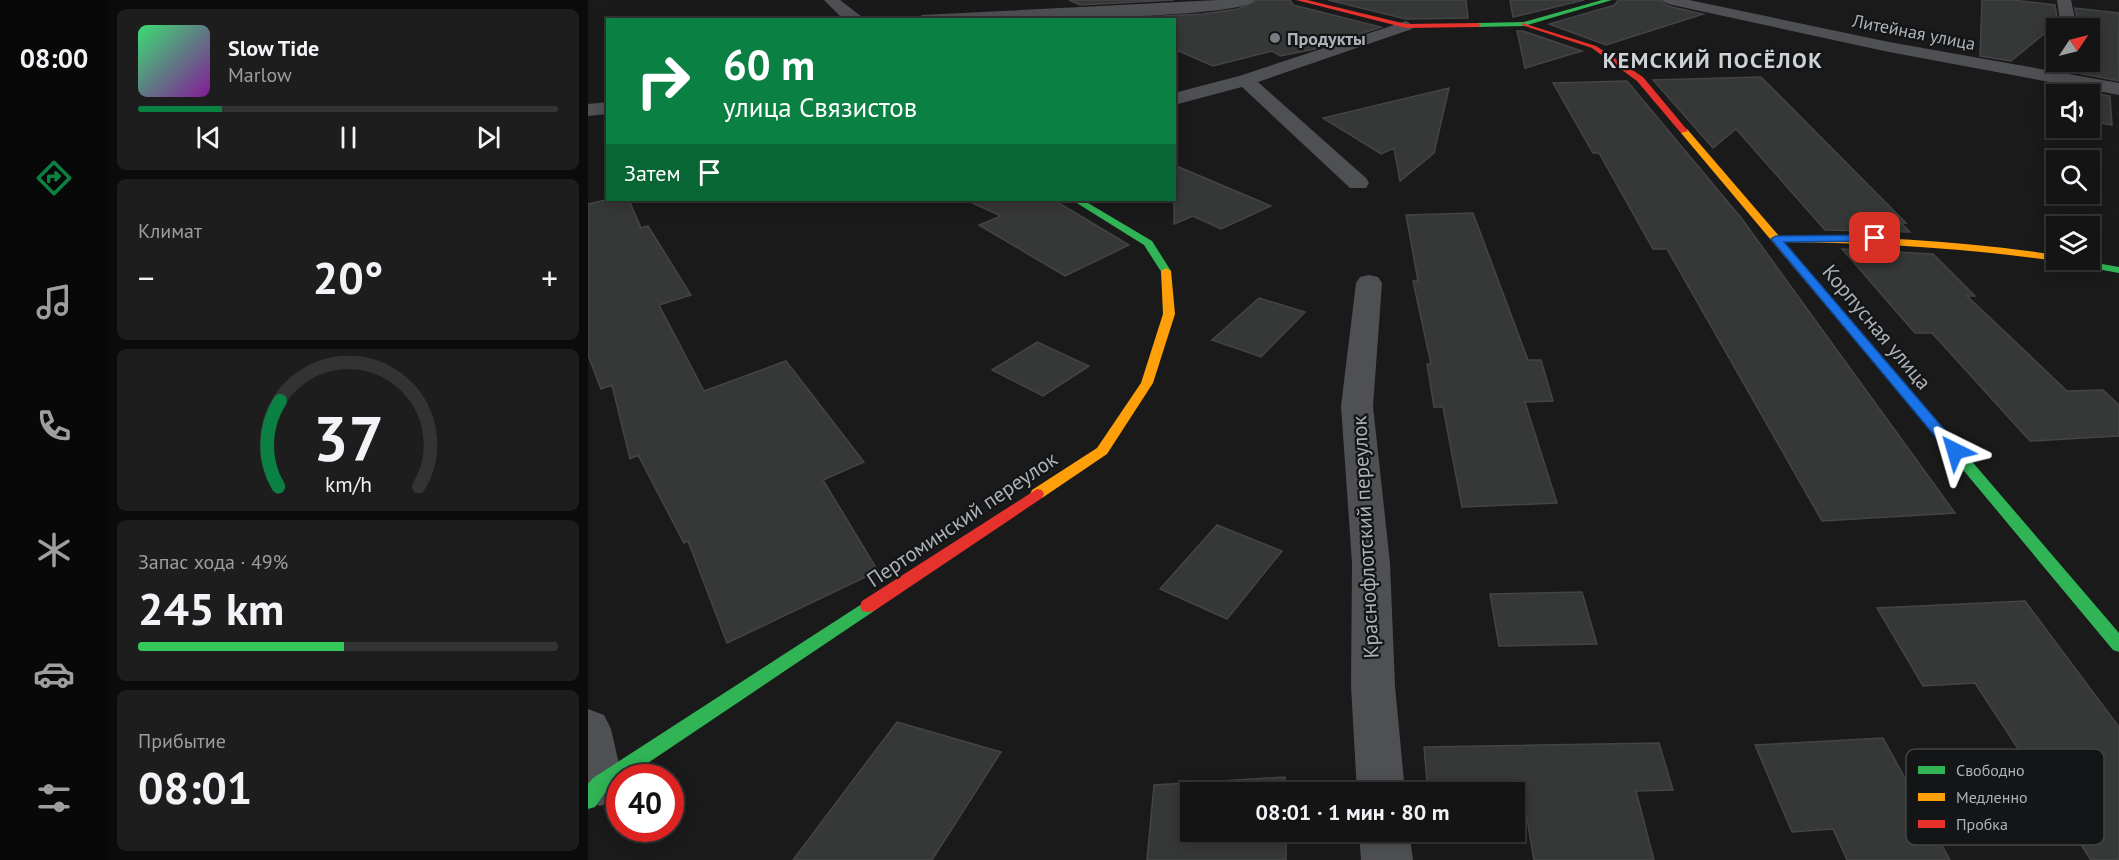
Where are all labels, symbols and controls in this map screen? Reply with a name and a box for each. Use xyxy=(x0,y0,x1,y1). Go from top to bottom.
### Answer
street label: Литейная улица xyxy=(1850,9,1977,55)
north arrow xyxy=(2046,18,2100,72)
map controls xyxy=(2046,18,2100,270)
place label: Продукты xyxy=(1287,27,1366,50)
marker: Продукты xyxy=(1268,31,1282,45)
text: Slow Tide xyxy=(228,34,319,62)
text: 60 m xyxy=(723,37,815,92)
text: 08:00 xyxy=(20,41,88,75)
icon: right xyxy=(624,42,702,120)
district label: КЕМСКИЙ ПОСЁЛОК xyxy=(1603,46,1823,74)
text: Marlow xyxy=(228,62,292,88)
button: sound xyxy=(2046,84,2100,138)
text: улица Связистов xyxy=(723,90,917,124)
icon: previous xyxy=(192,121,225,154)
icon: pause xyxy=(332,121,365,154)
icon: next xyxy=(472,121,505,154)
button: search xyxy=(2046,150,2100,204)
icon: arrive xyxy=(693,156,726,189)
icon: directions xyxy=(33,157,75,199)
text: Затем xyxy=(624,159,681,187)
pin xyxy=(1849,212,1900,263)
button: layers xyxy=(2046,216,2100,270)
text: Климат xyxy=(138,218,202,244)
icon: arrive xyxy=(1858,221,1891,254)
text: 20° xyxy=(313,248,383,306)
text: − xyxy=(138,256,155,299)
text: + xyxy=(541,256,558,299)
street label: Корпусная улица xyxy=(1817,259,1937,395)
icon: music xyxy=(33,281,75,323)
text: 37 xyxy=(313,397,383,478)
icon: phone xyxy=(33,405,75,447)
street label: Краснофлотский переулок xyxy=(1345,415,1385,659)
position arrow xyxy=(1923,419,1987,483)
street label: Пертоминский переулок xyxy=(862,445,1062,593)
text: km/h xyxy=(324,470,371,498)
icon: climate xyxy=(33,529,75,571)
text: Запас хода · 49% xyxy=(138,549,288,575)
text: 245 km xyxy=(138,579,284,637)
icon: car xyxy=(33,653,75,695)
text: Прибытие xyxy=(138,728,226,754)
legend xyxy=(1906,749,2104,845)
text: 08:01 xyxy=(138,758,252,816)
text: Свободно xyxy=(1956,760,2025,780)
speed limit sign: 40 xyxy=(606,764,684,842)
icon: filters xyxy=(33,777,75,819)
text: Медленно xyxy=(1956,787,2028,807)
text: 08:01 · 1 мин · 80 m xyxy=(1256,798,1449,826)
text: Пробка xyxy=(1956,814,2008,834)

